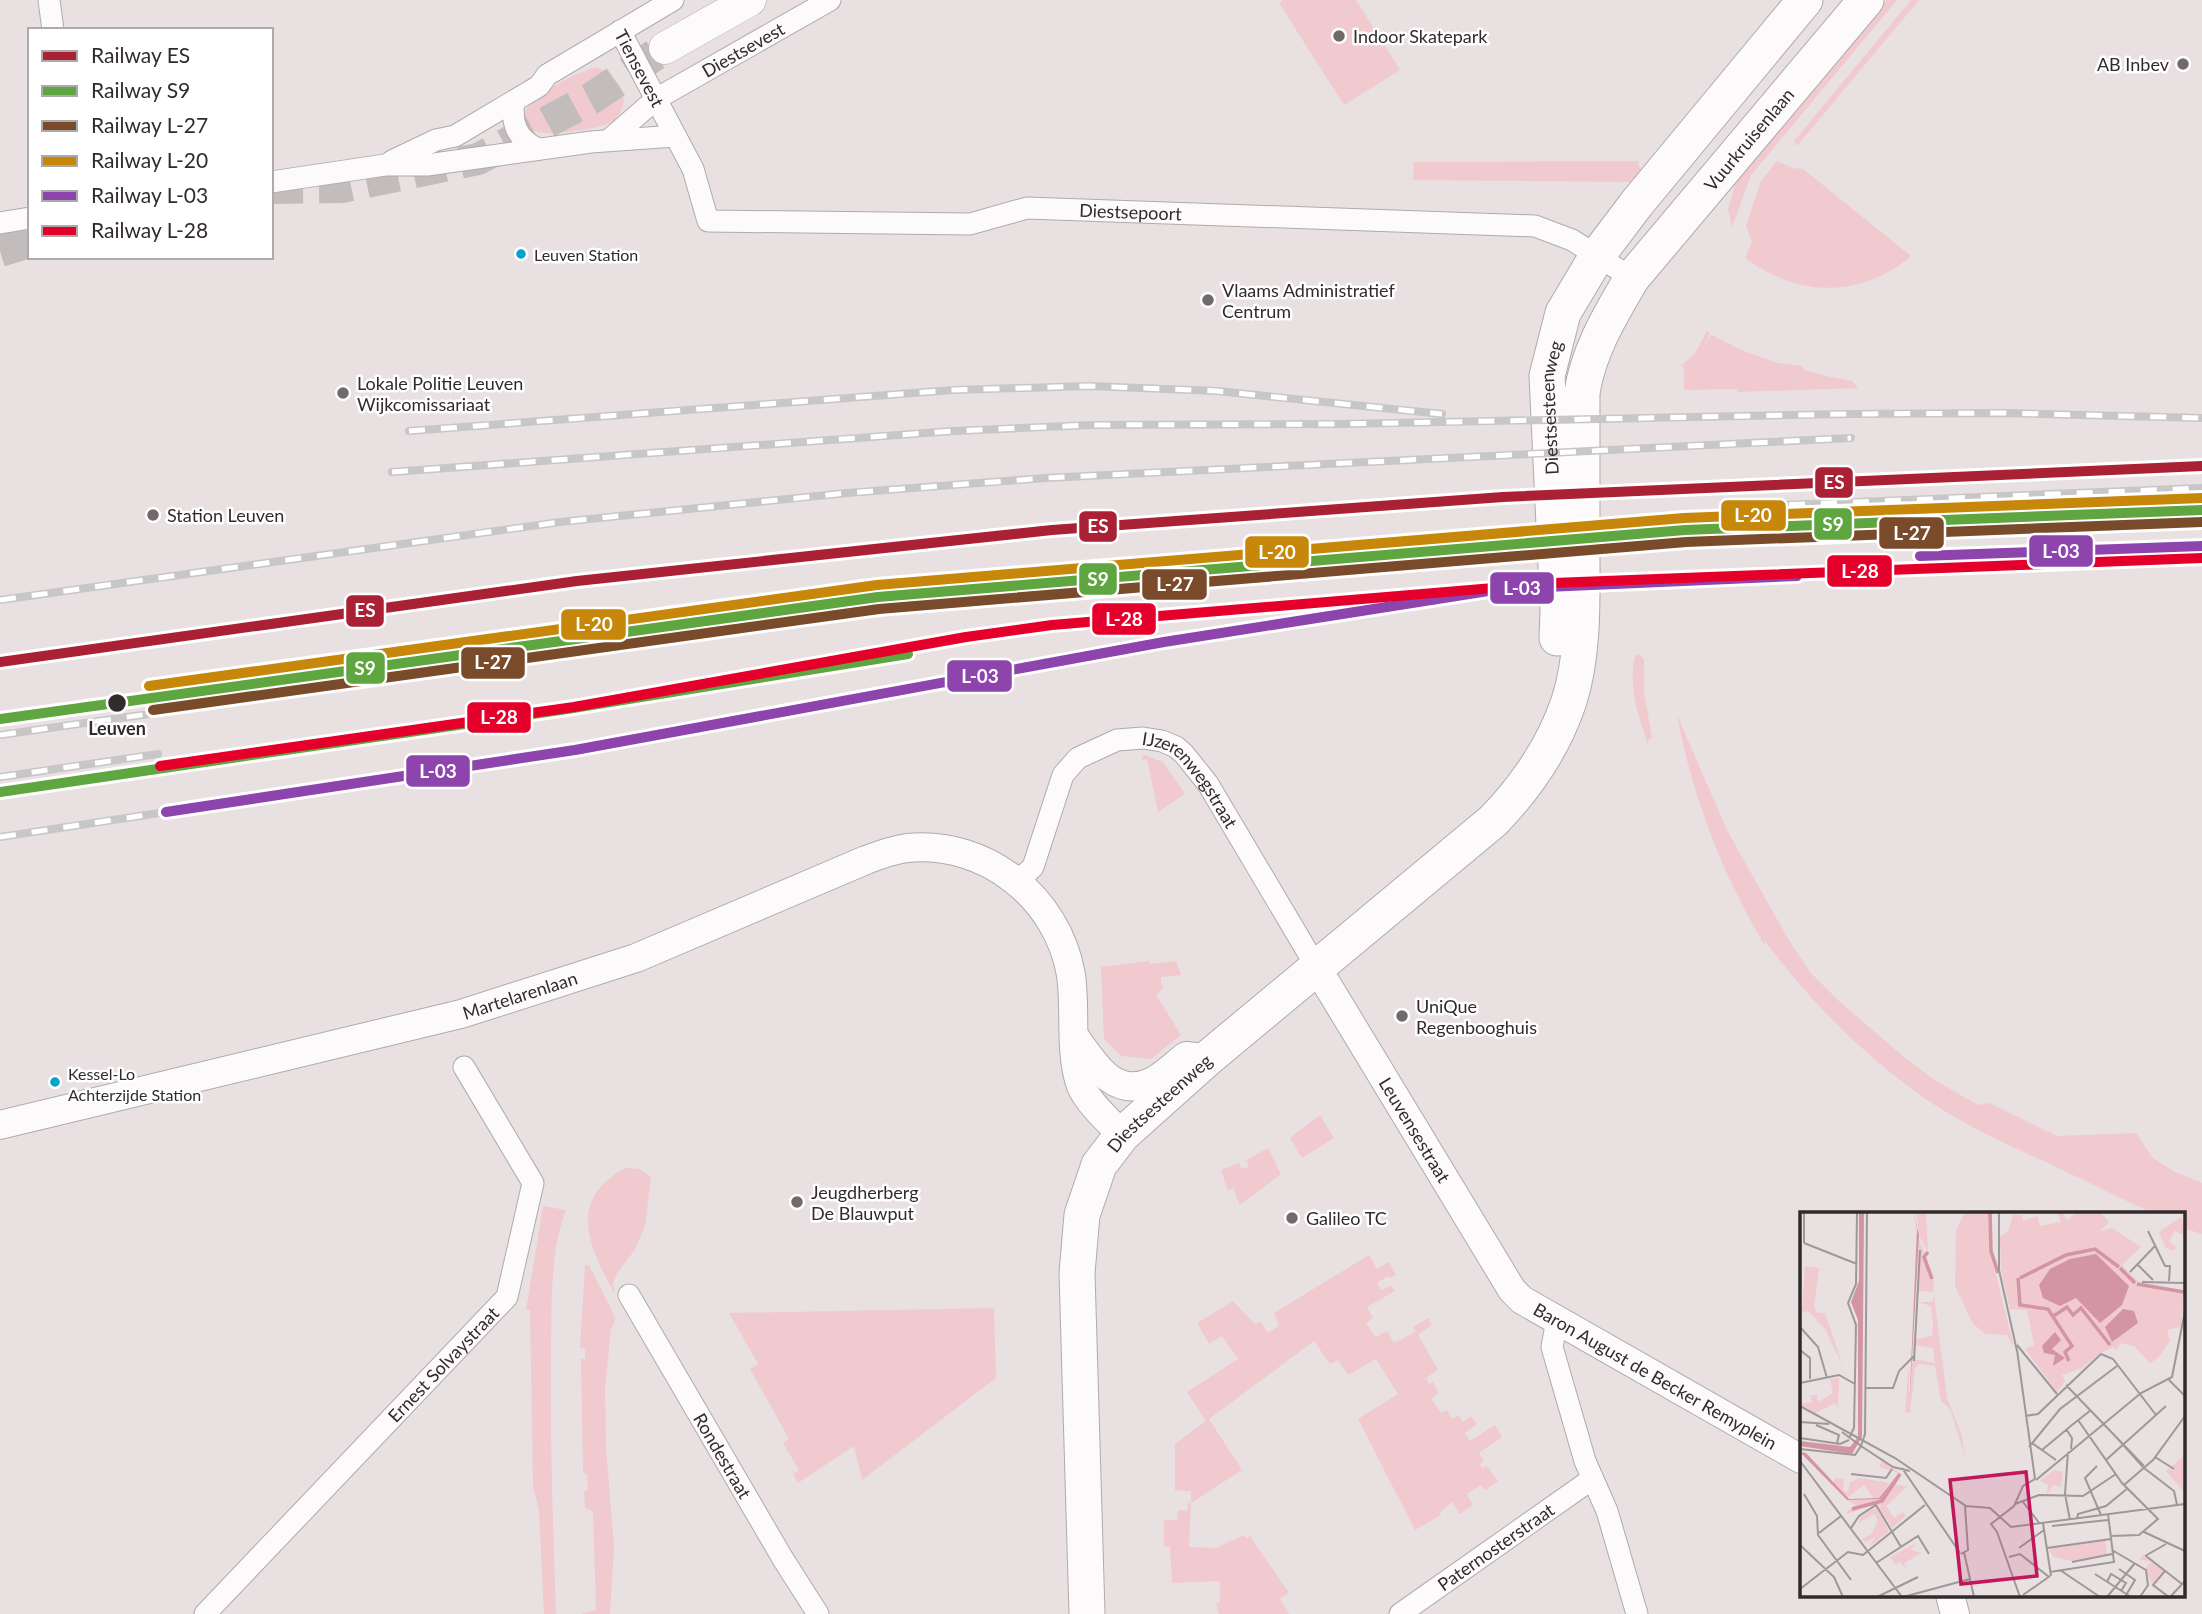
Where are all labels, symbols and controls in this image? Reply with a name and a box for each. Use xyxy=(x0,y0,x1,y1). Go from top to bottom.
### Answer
street label: Diestsevest xyxy=(698,17,789,82)
place label: Indoor Skatepark xyxy=(1353,25,1488,47)
street label: Tiensevest xyxy=(610,26,669,111)
legend xyxy=(28,28,273,259)
marker: Indoor Skatepark xyxy=(1331,28,1347,44)
text: Railway ES xyxy=(91,42,190,67)
place label: AB Inbev xyxy=(2097,53,2170,75)
marker: AB Inbev xyxy=(2175,56,2191,72)
text: Railway S9 xyxy=(91,77,190,102)
street label: Vuurkruisenlaan xyxy=(1699,83,1798,195)
text: Railway L-27 xyxy=(91,112,208,137)
text: Railway L-20 xyxy=(91,147,208,172)
text: Railway L-03 xyxy=(91,182,208,207)
street label: Diestsepoort xyxy=(1079,199,1183,224)
text: Railway L-28 xyxy=(91,217,208,242)
place label: Leuven Station xyxy=(534,245,638,264)
marker: Leuven Station xyxy=(514,247,528,261)
place label: Vlaams Administratief Centrum xyxy=(1222,279,1395,322)
marker: Vlaams Administratief Centrum xyxy=(1200,292,1216,308)
street label: Diestsesteenweg xyxy=(1536,338,1567,475)
place label: Lokale Politie Leuven Wijkcomissariaat xyxy=(357,372,523,415)
marker: Lokale Politie Leuven Wijkcomissariaat xyxy=(335,385,351,401)
line badge: ES xyxy=(1814,466,1854,499)
text: ES xyxy=(1823,470,1845,493)
line badge: L-20 xyxy=(1720,499,1787,532)
text: L-20 xyxy=(1734,503,1772,526)
place label: Station Leuven xyxy=(167,504,284,526)
marker: Station Leuven xyxy=(145,507,161,523)
line badge: S9 xyxy=(1813,507,1853,541)
line badge: ES xyxy=(1078,510,1118,543)
text: S9 xyxy=(1822,512,1844,535)
text: ES xyxy=(1087,514,1109,537)
line badge: L-27 xyxy=(1878,516,1945,550)
text: L-27 xyxy=(1893,521,1931,544)
line badge: L-03 xyxy=(2028,534,2094,568)
line badge: L-20 xyxy=(1244,535,1310,569)
text: L-03 xyxy=(2042,539,2080,562)
text: L-20 xyxy=(1258,540,1296,563)
line badge: L-28 xyxy=(1826,554,1893,588)
text: L-28 xyxy=(1841,559,1879,582)
line badge: S9 xyxy=(1078,562,1118,596)
text: S9 xyxy=(1087,567,1109,590)
line badge: L-27 xyxy=(1141,568,1208,601)
line badge: L-03 xyxy=(1489,571,1555,605)
text: L-27 xyxy=(1156,572,1194,595)
text: L-03 xyxy=(1503,576,1541,599)
line badge: ES xyxy=(345,594,385,628)
text: ES xyxy=(354,598,376,621)
line badge: L-28 xyxy=(1091,602,1157,636)
text: L-28 xyxy=(1105,607,1143,630)
line badge: L-20 xyxy=(560,608,627,641)
text: L-20 xyxy=(575,612,613,635)
line badge: L-27 xyxy=(460,646,526,680)
text: L-27 xyxy=(474,650,512,673)
line badge: S9 xyxy=(345,651,386,685)
text: S9 xyxy=(354,656,376,679)
line badge: L-03 xyxy=(946,659,1013,693)
text: L-03 xyxy=(961,664,999,687)
marker: Leuven xyxy=(106,692,128,714)
line badge: L-28 xyxy=(466,701,532,734)
text: L-28 xyxy=(480,705,518,728)
place label: Leuven xyxy=(88,717,146,739)
street label: IJzerenwegstraat xyxy=(1141,727,1243,832)
line badge: L-03 xyxy=(405,754,471,788)
text: L-03 xyxy=(419,759,457,782)
street label: Martelarenlaan xyxy=(460,967,580,1024)
place label: UniQue Regenbooghuis xyxy=(1416,995,1537,1038)
marker: UniQue Regenbooghuis xyxy=(1394,1008,1410,1024)
street label: Diestsesteenweg xyxy=(1102,1049,1216,1156)
place label: Kessel-Lo Achterzijde Station xyxy=(68,1064,201,1104)
street label: Leuvensestraat xyxy=(1375,1073,1455,1187)
marker: Kessel-Lo Achterzijde Station xyxy=(48,1075,62,1089)
place label: Jeugdherberg De Blauwput xyxy=(811,1181,919,1224)
marker: Jeugdherberg De Blauwput xyxy=(789,1194,805,1210)
place label: Galileo TC xyxy=(1306,1207,1387,1229)
marker: Galileo TC xyxy=(1284,1210,1300,1226)
inset map xyxy=(1800,1212,2184,1596)
street label: Baron August de Becker Remyplein xyxy=(1530,1298,1781,1454)
street label: Ernest Solvaystraat xyxy=(383,1301,503,1427)
street label: Rondestraat xyxy=(689,1409,757,1503)
street label: Paternosterstraat xyxy=(1433,1498,1559,1595)

